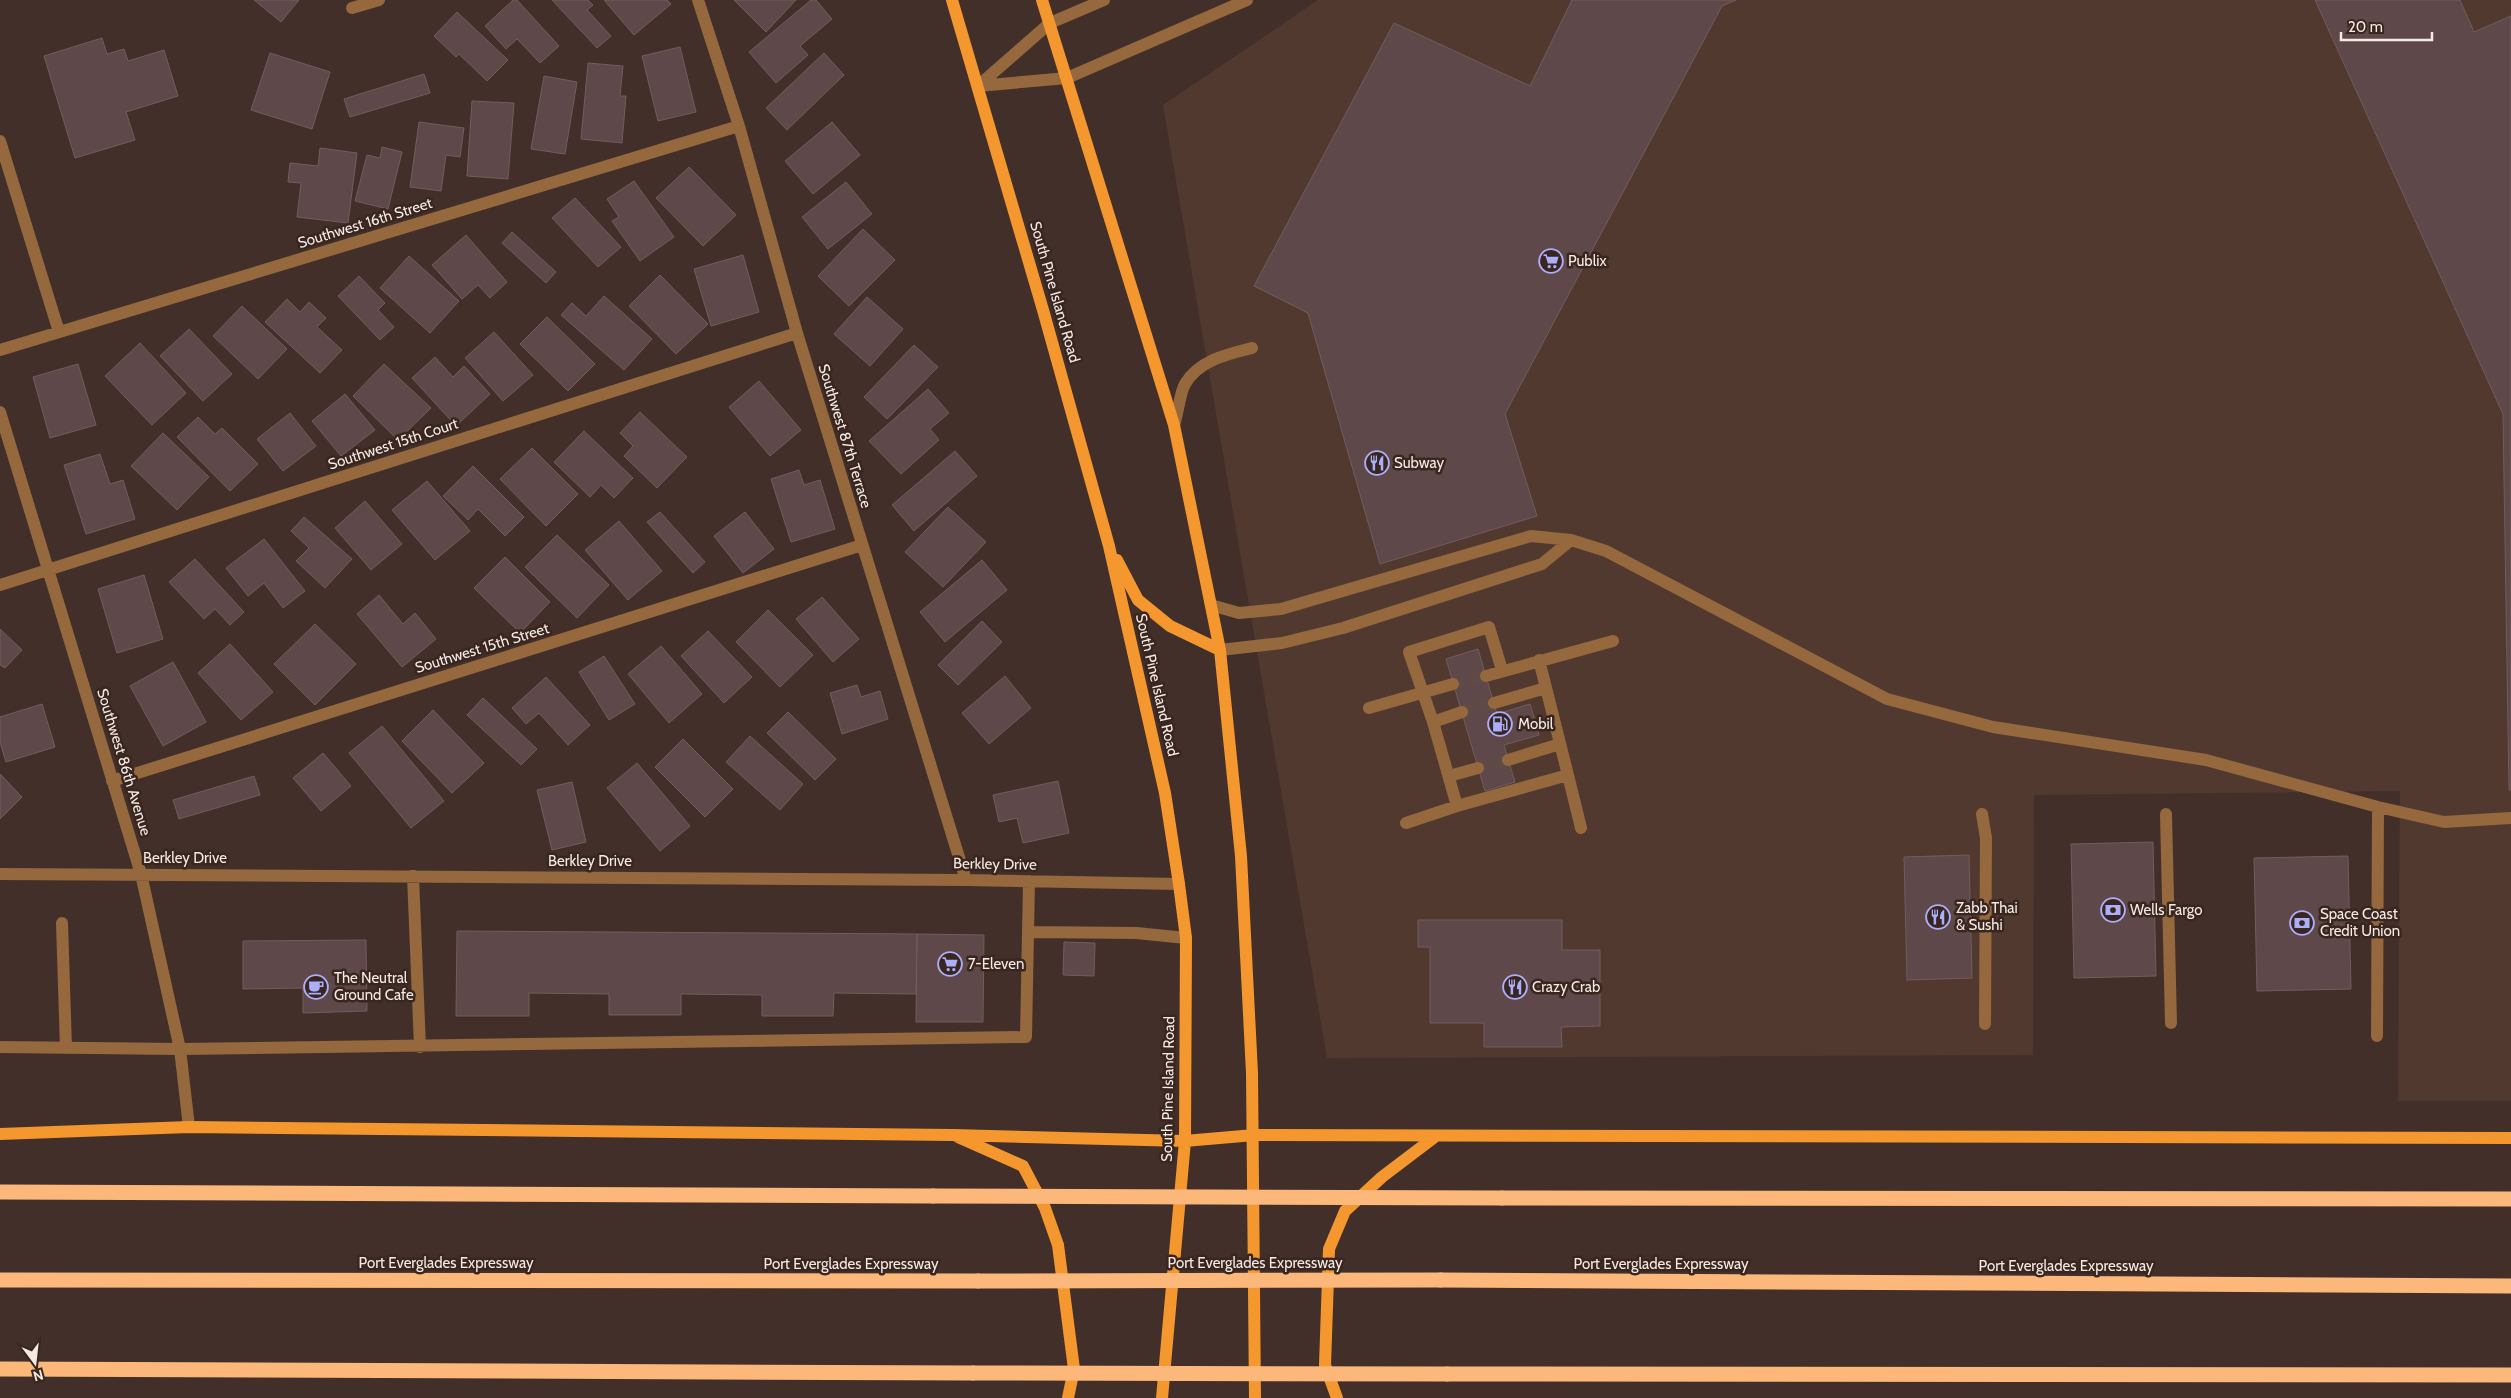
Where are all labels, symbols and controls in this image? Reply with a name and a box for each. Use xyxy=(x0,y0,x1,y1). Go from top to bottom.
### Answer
scale bar xyxy=(2341,10,2432,42)
text: 20 m xyxy=(2348,18,2383,36)
street label: Southwest 16th Street xyxy=(296,194,434,252)
street label: South Pine Island Road xyxy=(1026,219,1084,365)
supermarket icon: Publix xyxy=(1538,248,1564,274)
place label: Publix xyxy=(1568,252,1607,270)
street label: Southwest 87th Terrace xyxy=(815,362,876,511)
street label: Southwest 15th Court xyxy=(326,414,460,474)
restaurant icon: Subway xyxy=(1364,450,1390,476)
place label: Subway xyxy=(1394,454,1444,472)
street label: South Pine Island Road xyxy=(1132,612,1182,758)
street label: Southwest 15th Street xyxy=(413,619,551,677)
street label: Southwest 86th Avenue xyxy=(93,686,155,838)
fuel station icon: Mobil xyxy=(1487,711,1513,737)
place label: Mobil xyxy=(1518,715,1554,733)
street label: Berkley Drive xyxy=(143,849,227,867)
street label: Berkley Drive xyxy=(548,852,632,870)
street label: Berkley Drive xyxy=(953,854,1037,874)
bank icon: Wells Fargo xyxy=(2100,897,2126,923)
place label: Zabb Thai & Sushi xyxy=(1956,899,2018,934)
place label: Wells Fargo xyxy=(2130,901,2203,919)
restaurant icon: Zabb Thai & Sushi xyxy=(1925,904,1951,930)
place label: Space Coast Credit Union xyxy=(2320,905,2400,940)
bank icon: Space Coast Credit Union xyxy=(2289,910,2315,936)
supermarket icon: 7-Eleven xyxy=(937,951,963,977)
place label: 7-Eleven xyxy=(968,955,1024,973)
place label: The Neutral Ground Cafe xyxy=(334,969,414,1004)
cafe icon: The Neutral Ground Cafe xyxy=(303,974,329,1000)
restaurant icon: Crazy Crab xyxy=(1502,974,1528,1000)
place label: Crazy Crab xyxy=(1532,978,1600,996)
street label: South Pine Island Road xyxy=(1158,1016,1178,1162)
street label: Port Everglades Expressway xyxy=(359,1254,534,1272)
street label: Port Everglades Expressway xyxy=(1168,1254,1343,1272)
street label: Port Everglades Expressway xyxy=(764,1255,939,1273)
street label: Port Everglades Expressway xyxy=(1574,1255,1749,1273)
street label: Port Everglades Expressway xyxy=(1979,1257,2154,1275)
north arrow xyxy=(10,1338,60,1388)
text: N xyxy=(31,1366,45,1386)

